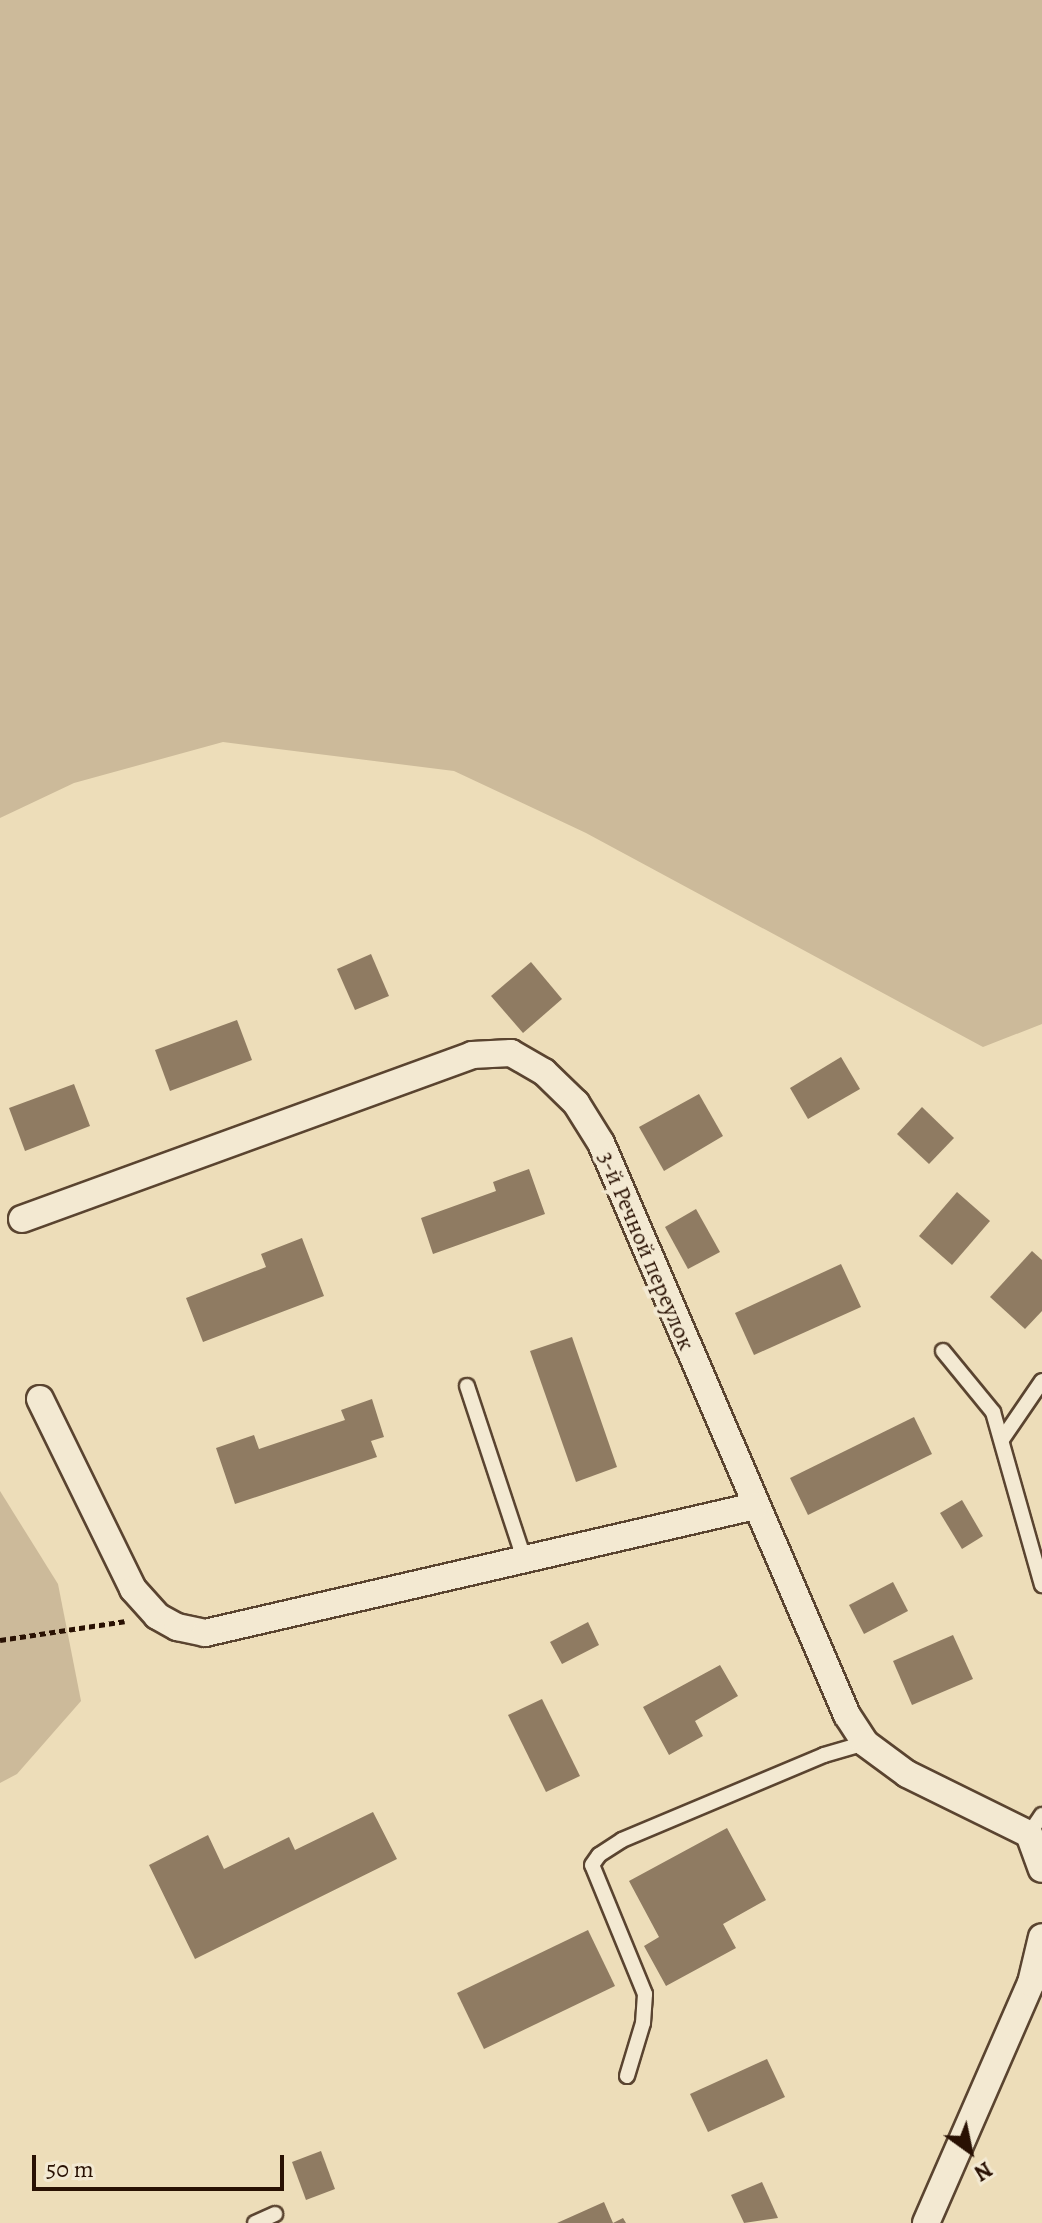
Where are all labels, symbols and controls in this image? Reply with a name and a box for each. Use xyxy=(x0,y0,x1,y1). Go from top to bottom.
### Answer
street label: 3-й Речной переулок xyxy=(591,1147,701,1355)
north arrow xyxy=(930,2111,1010,2191)
scale bar xyxy=(36,2139,288,2189)
text: 50 m xyxy=(46,2153,94,2185)
text: N xyxy=(968,2154,998,2188)

